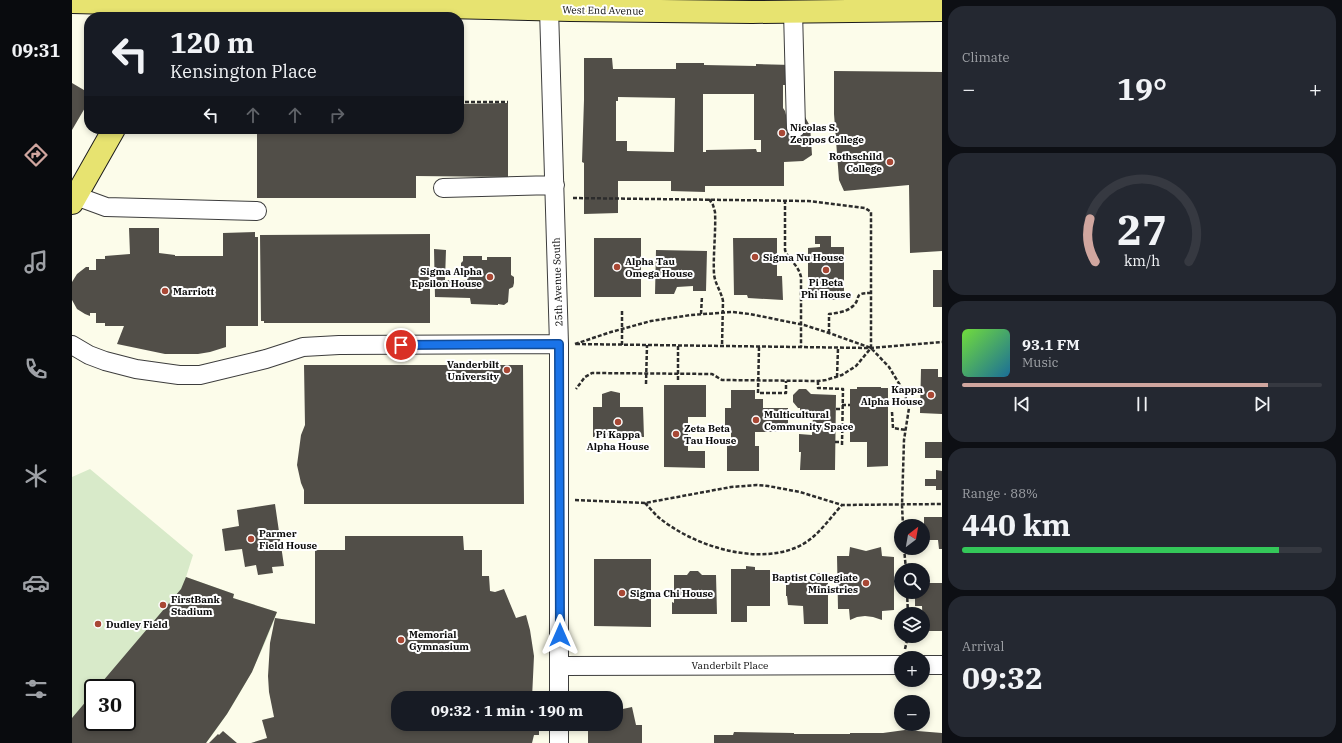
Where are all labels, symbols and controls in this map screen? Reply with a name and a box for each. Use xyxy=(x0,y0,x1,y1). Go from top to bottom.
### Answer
street label: West End Avenue xyxy=(562,3,644,18)
text: 120 m xyxy=(170,24,254,61)
icon: left xyxy=(104,28,156,80)
text: 09:31 xyxy=(12,39,60,62)
text: Climate xyxy=(962,49,1009,66)
text: Kensington Place xyxy=(170,60,317,83)
text: 19° xyxy=(1117,69,1167,108)
text: − xyxy=(962,74,975,103)
text: + xyxy=(1309,74,1322,103)
icon: left xyxy=(200,104,222,126)
icon: ahead xyxy=(242,104,264,126)
icon: ahead xyxy=(284,104,306,126)
icon: right xyxy=(326,104,348,126)
place label: Nicolas S. Zeppos College xyxy=(790,121,864,146)
marker: Nicolas S. Zeppos College xyxy=(777,128,787,138)
icon: directions xyxy=(22,141,50,169)
place label: Rothschild College xyxy=(829,150,883,175)
marker: Rothschild College xyxy=(885,157,895,167)
text: 27 xyxy=(1117,202,1167,256)
street label: 25th Avenue South xyxy=(549,237,566,327)
icon: music xyxy=(22,248,50,276)
place label: Sigma Nu House xyxy=(763,251,844,264)
text: km/h xyxy=(1124,251,1160,270)
marker: Sigma Nu House xyxy=(750,252,760,262)
place label: Alpha Tau Omega House xyxy=(625,255,693,280)
marker: Alpha Tau Omega House xyxy=(612,262,622,272)
place label: Sigma Alpha Epsilon House xyxy=(411,265,482,290)
marker: Pi Beta Phi House xyxy=(821,265,831,275)
marker: Sigma Alpha Epsilon House xyxy=(485,272,495,282)
place label: Pi Beta Phi House xyxy=(801,276,851,301)
place label: Marriott xyxy=(173,285,214,298)
marker: Marriott xyxy=(160,286,170,296)
pin xyxy=(384,328,418,362)
icon: arrive xyxy=(390,334,412,356)
text: 93.1 FM xyxy=(1022,335,1080,354)
text: Music xyxy=(1022,354,1059,371)
icon: phone xyxy=(22,355,50,383)
place label: Vanderbilt University xyxy=(447,358,499,383)
marker: Vanderbilt University xyxy=(502,365,512,375)
place label: Kappa Alpha House xyxy=(861,383,923,408)
marker: Kappa Alpha House xyxy=(926,390,936,400)
icon: previous xyxy=(1011,393,1033,415)
icon: pause xyxy=(1131,393,1153,415)
icon: next xyxy=(1251,393,1273,415)
place label: Multicultural Community Space xyxy=(764,408,854,433)
marker: Multicultural Community Space xyxy=(751,415,761,425)
marker: Pi Kappa Alpha House xyxy=(613,417,623,427)
place label: Zeta Beta Tau House xyxy=(684,422,737,447)
place label: Pi Kappa Alpha House xyxy=(587,428,649,453)
marker: Zeta Beta Tau House xyxy=(671,429,681,439)
icon: climate xyxy=(22,462,50,490)
text: Range · 88% xyxy=(962,485,1038,502)
text: 440 km xyxy=(962,505,1071,544)
north arrow xyxy=(894,519,930,555)
map controls xyxy=(894,519,930,731)
place label: Parmer Field House xyxy=(259,527,318,552)
marker: Parmer Field House xyxy=(246,534,256,544)
button: search xyxy=(894,563,930,599)
icon: car xyxy=(22,569,50,597)
place label: Baptist Collegiate Ministries xyxy=(772,571,858,596)
marker: Baptist Collegiate Ministries xyxy=(861,578,871,588)
place label: Sigma Chi House xyxy=(630,587,713,600)
marker: Sigma Chi House xyxy=(617,588,627,598)
place label: FirstBank Stadium xyxy=(171,593,221,618)
marker: FirstBank Stadium xyxy=(158,600,168,610)
button: layers xyxy=(894,607,930,643)
position arrow xyxy=(539,614,581,656)
place label: Dudley Field xyxy=(106,618,169,631)
marker: Dudley Field xyxy=(93,619,103,629)
place label: Memorial Gymnasium xyxy=(409,628,469,653)
marker: Memorial Gymnasium xyxy=(396,635,406,645)
text: Arrival xyxy=(962,638,1004,655)
button: + xyxy=(894,651,930,687)
text: 09:32 xyxy=(962,658,1043,697)
street label: Vanderbilt Place xyxy=(692,659,768,672)
icon: filters xyxy=(22,675,50,703)
speed limit sign: 30 xyxy=(84,679,136,731)
button: − xyxy=(894,695,930,731)
text: 09:32 · 1 min · 190 m xyxy=(431,701,583,720)

